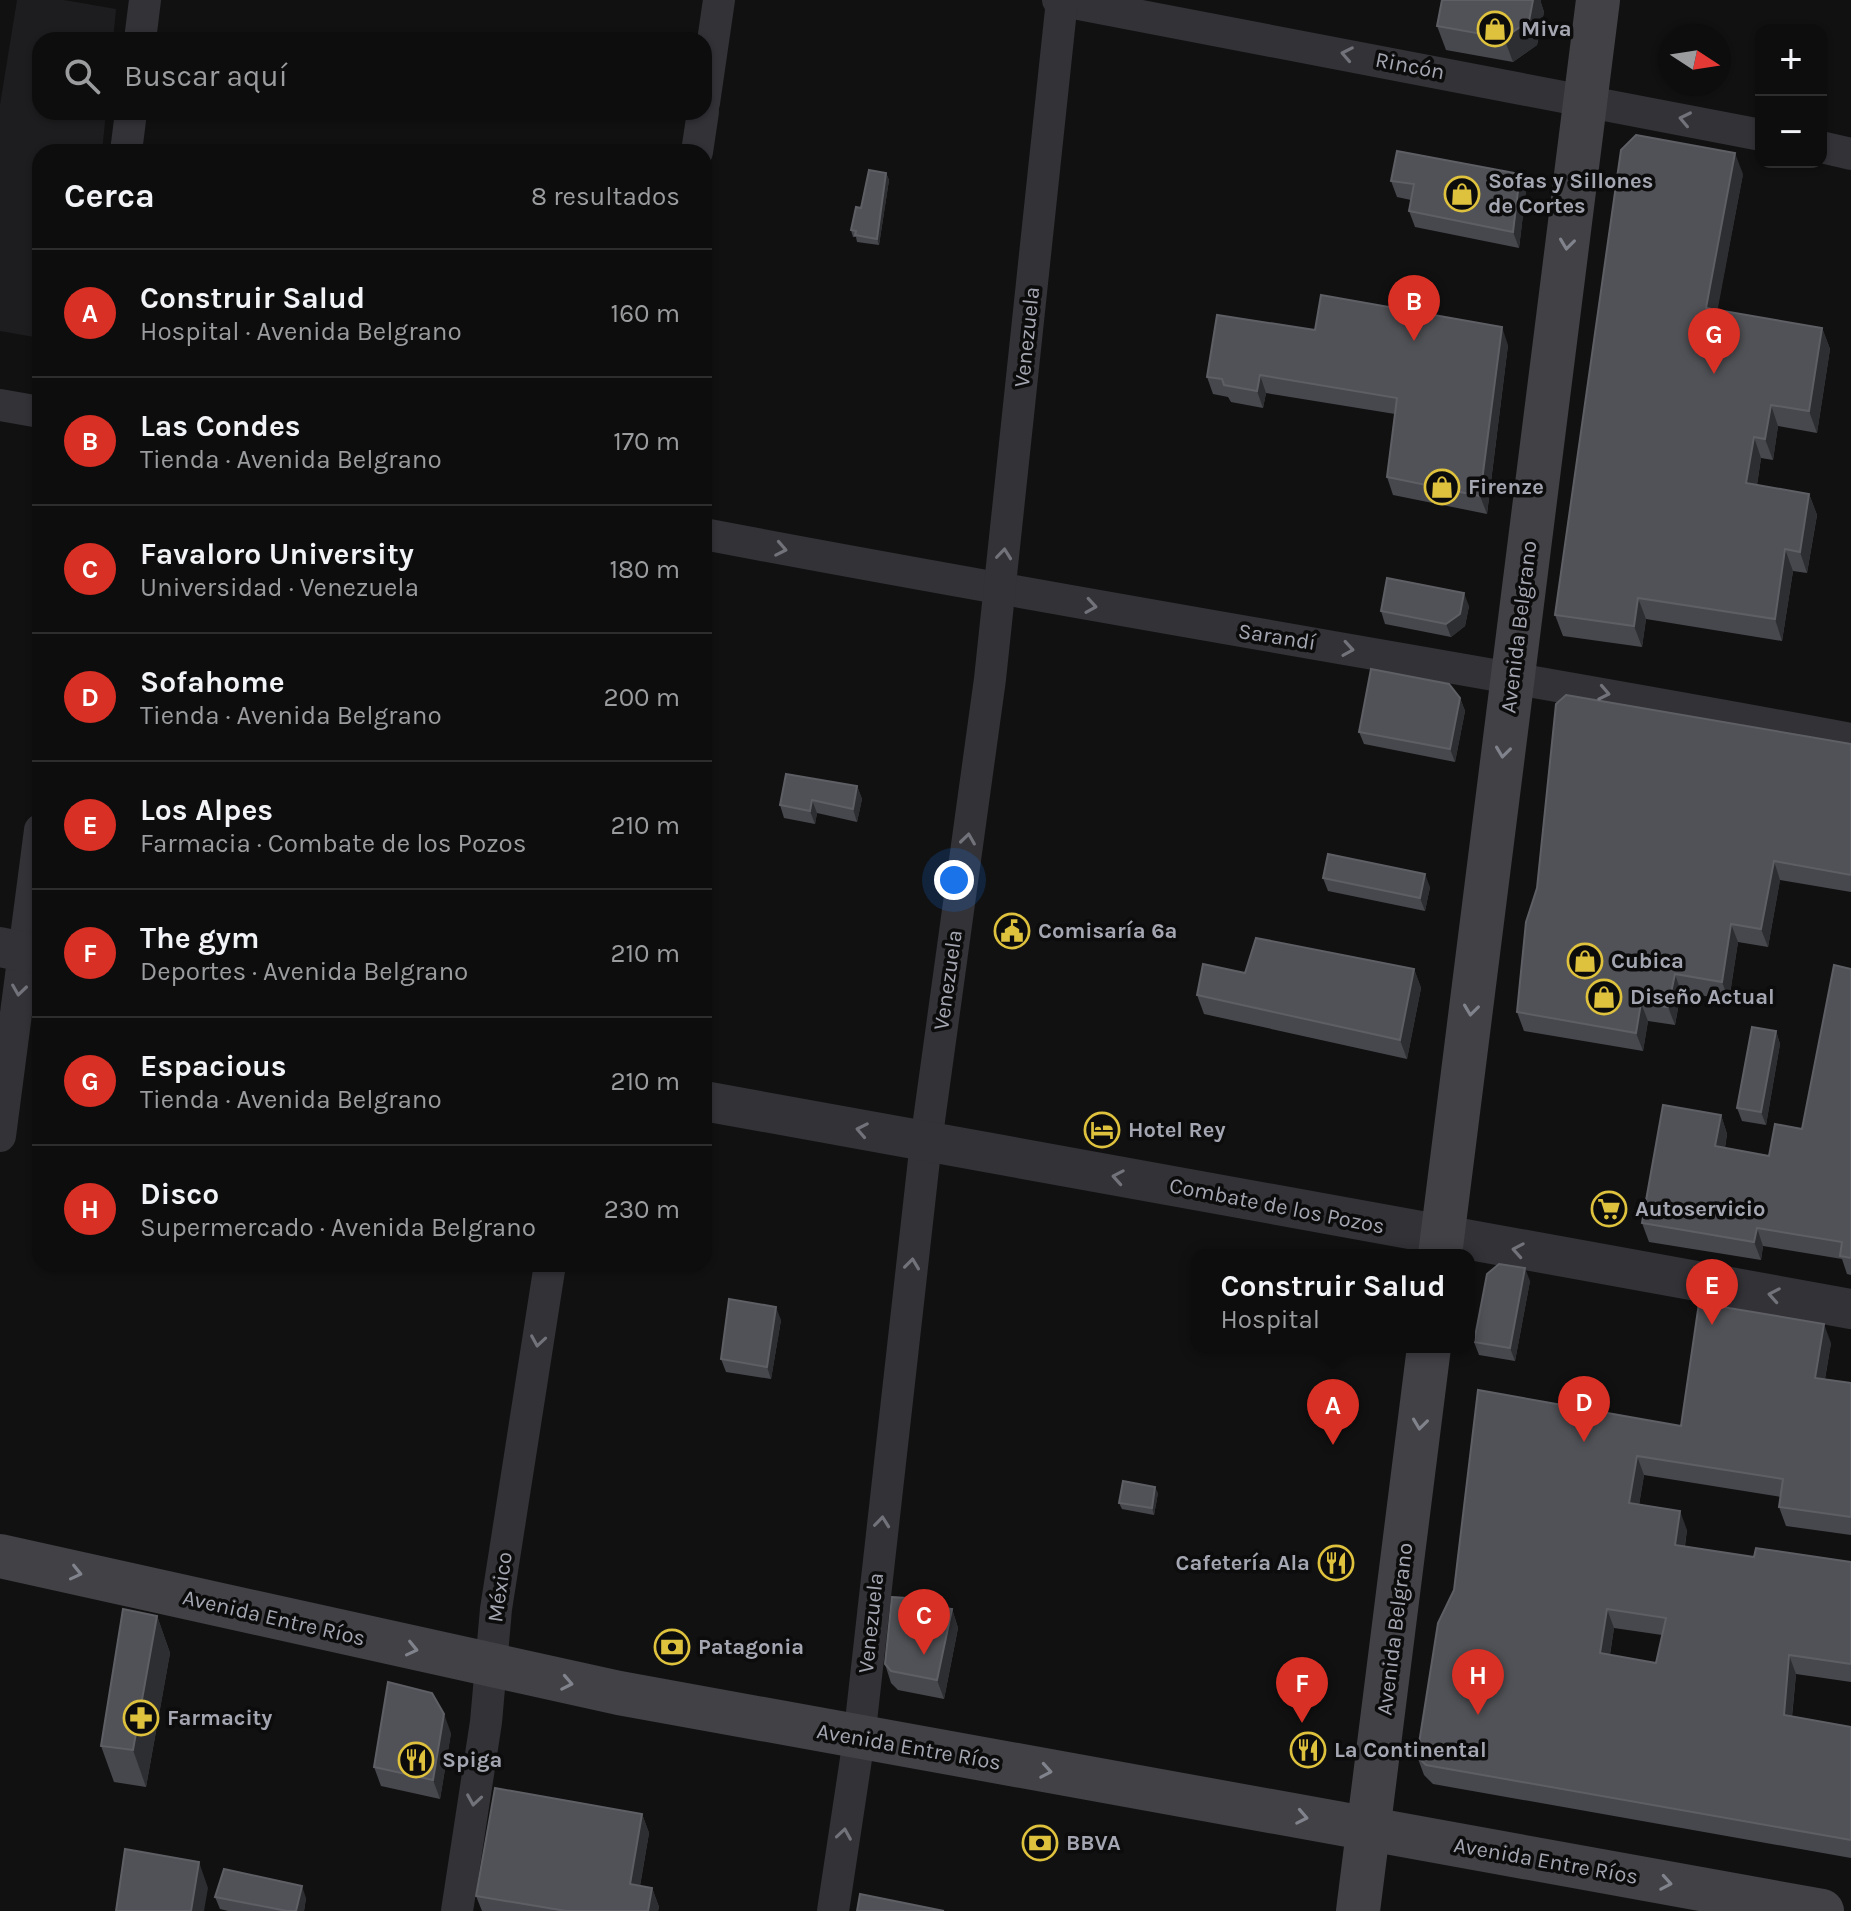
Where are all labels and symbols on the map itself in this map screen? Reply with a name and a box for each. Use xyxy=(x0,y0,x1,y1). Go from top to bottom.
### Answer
shop icon: Miva xyxy=(1476,10,1514,48)
place label: Miva xyxy=(1521,16,1572,42)
north arrow xyxy=(1659,24,1731,96)
one-way arrow xyxy=(1340,46,1354,63)
street label: Rincón xyxy=(1373,47,1447,85)
one-way arrow xyxy=(1678,111,1692,128)
place label: Sofas y Sillones de Cortes xyxy=(1488,168,1653,219)
shop icon: Sofas y Sillones de Cortes xyxy=(1443,175,1481,213)
one-way arrow xyxy=(1558,238,1575,251)
pin: B xyxy=(1388,275,1440,341)
street label: Venezuela xyxy=(1009,285,1045,389)
pin: G xyxy=(1688,308,1740,374)
shop icon: Firenze xyxy=(1423,468,1461,506)
place label: Firenze xyxy=(1468,474,1544,500)
one-way arrow xyxy=(774,539,787,556)
street label: Avenida Belgrano xyxy=(1496,539,1542,715)
one-way arrow xyxy=(995,547,1012,560)
one-way arrow xyxy=(1085,597,1098,614)
street label: Sarandí xyxy=(1236,618,1318,656)
one-way arrow xyxy=(1341,639,1355,656)
one-way arrow xyxy=(1597,684,1610,701)
one-way arrow xyxy=(1495,745,1512,759)
one-way arrow xyxy=(959,833,976,846)
your location xyxy=(934,860,974,900)
public building icon: Comisaría 6ª xyxy=(993,912,1031,950)
place label: Comisaría 6ª xyxy=(1038,918,1177,944)
street label: Venezuela xyxy=(928,928,968,1032)
shop icon: Cubica xyxy=(1566,942,1604,980)
place label: Cubica xyxy=(1611,948,1684,974)
shop icon: Diseño Actual xyxy=(1585,978,1623,1016)
one-way arrow xyxy=(11,984,28,997)
place label: Diseño Actual xyxy=(1630,984,1775,1010)
one-way arrow xyxy=(1463,1003,1480,1017)
hotel icon: Hotel Rey xyxy=(1083,1111,1121,1149)
place label: Hotel Rey xyxy=(1128,1117,1225,1143)
one-way arrow xyxy=(856,1123,869,1140)
one-way arrow xyxy=(1111,1169,1125,1186)
street label: Combate de los Pozos xyxy=(1167,1172,1387,1240)
supermarket icon: Autoservicio xyxy=(1590,1190,1628,1228)
place label: Autoservicio xyxy=(1635,1196,1766,1222)
one-way arrow xyxy=(1511,1243,1525,1260)
one-way arrow xyxy=(903,1257,920,1270)
pin: E xyxy=(1686,1259,1738,1325)
one-way arrow xyxy=(1767,1288,1781,1305)
one-way arrow xyxy=(530,1334,547,1348)
pin: D xyxy=(1558,1376,1610,1442)
pin: A xyxy=(1307,1379,1359,1445)
one-way arrow xyxy=(1411,1418,1428,1431)
one-way arrow xyxy=(874,1515,891,1528)
street label: Avenida Belgrano xyxy=(1372,1541,1418,1717)
restaurant icon: Cafetería Ala xyxy=(1317,1544,1355,1582)
street label: México xyxy=(482,1550,518,1624)
place label: Cafetería Ala xyxy=(1175,1550,1310,1576)
one-way arrow xyxy=(69,1564,83,1581)
street label: Venezuela xyxy=(853,1571,889,1675)
street label: Avenida Entre Ríos xyxy=(180,1584,368,1652)
pin: C xyxy=(898,1589,950,1655)
bank icon: Patagonia xyxy=(653,1628,691,1666)
place label: Patagonia xyxy=(698,1634,804,1660)
one-way arrow xyxy=(404,1640,418,1657)
pin: H xyxy=(1452,1649,1504,1715)
pin: F xyxy=(1276,1657,1328,1723)
one-way arrow xyxy=(560,1674,573,1691)
pharmacy icon: Farmacity xyxy=(122,1699,160,1737)
place label: Farmacity xyxy=(167,1705,272,1731)
street label: Avenida Entre Ríos xyxy=(815,1718,1003,1776)
restaurant icon: La Continental xyxy=(1289,1731,1327,1769)
place label: La Continental xyxy=(1334,1737,1487,1763)
restaurant icon: Spiga xyxy=(397,1741,435,1779)
place label: Spiga xyxy=(442,1747,502,1773)
one-way arrow xyxy=(1039,1762,1053,1779)
one-way arrow xyxy=(466,1793,483,1807)
one-way arrow xyxy=(1295,1808,1309,1825)
bank icon: BBVA xyxy=(1021,1824,1059,1862)
one-way arrow xyxy=(835,1827,852,1841)
place label: BBVA xyxy=(1066,1830,1121,1856)
street label: Avenida Entre Ríos xyxy=(1452,1832,1640,1890)
one-way arrow xyxy=(1659,1873,1673,1890)

